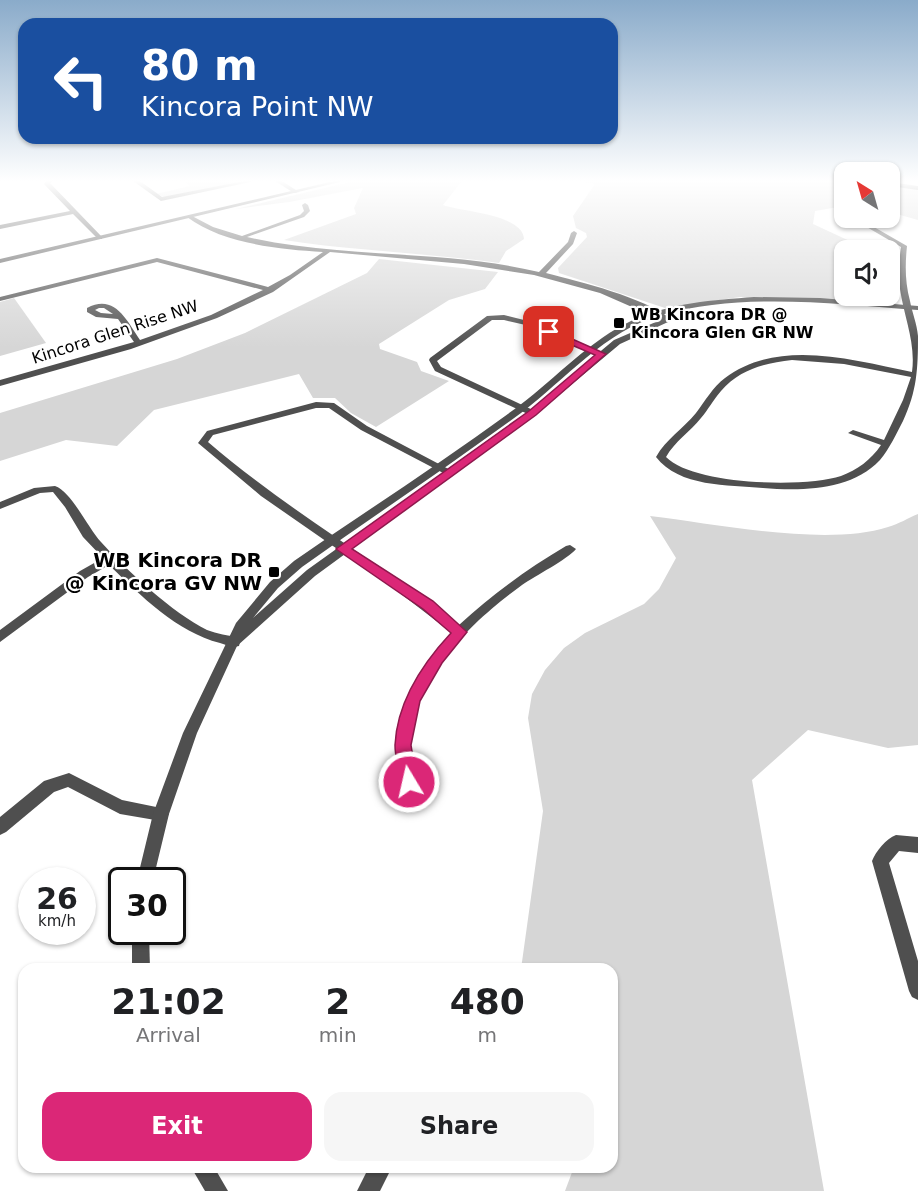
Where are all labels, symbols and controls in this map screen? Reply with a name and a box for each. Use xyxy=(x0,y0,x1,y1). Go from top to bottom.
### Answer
text: 80 m xyxy=(141,41,258,90)
icon: left xyxy=(42,42,120,120)
text: Kincora Point NW xyxy=(141,91,373,122)
north arrow xyxy=(834,162,900,228)
map controls xyxy=(834,162,900,306)
button: sound xyxy=(834,240,900,306)
street label: Kincora Glen Rise NW xyxy=(29,296,201,368)
place label: WB Kincora DR @ Kincora Glen GR NW xyxy=(631,305,814,342)
pin xyxy=(523,306,574,357)
icon: arrive xyxy=(532,315,565,348)
marker: WB Kincora DR @ Kincora Glen GR NW xyxy=(612,316,626,330)
place label: WB Kincora DR @ Kincora GV NW xyxy=(65,548,262,595)
marker: WB Kincora DR @ Kincora GV NW xyxy=(267,565,281,579)
position arrow xyxy=(377,750,441,814)
speed limit sign: 30 xyxy=(108,867,186,945)
text: 26 xyxy=(36,881,78,916)
text: km/h xyxy=(38,912,76,930)
text: 21:02 xyxy=(111,981,226,1022)
text: 2 xyxy=(325,981,350,1022)
text: 480 xyxy=(450,981,525,1022)
text: Arrival xyxy=(136,1023,201,1047)
text: min xyxy=(319,1023,357,1047)
text: m xyxy=(478,1023,497,1047)
button: Exit xyxy=(42,1092,312,1161)
button: Share xyxy=(324,1092,594,1161)

